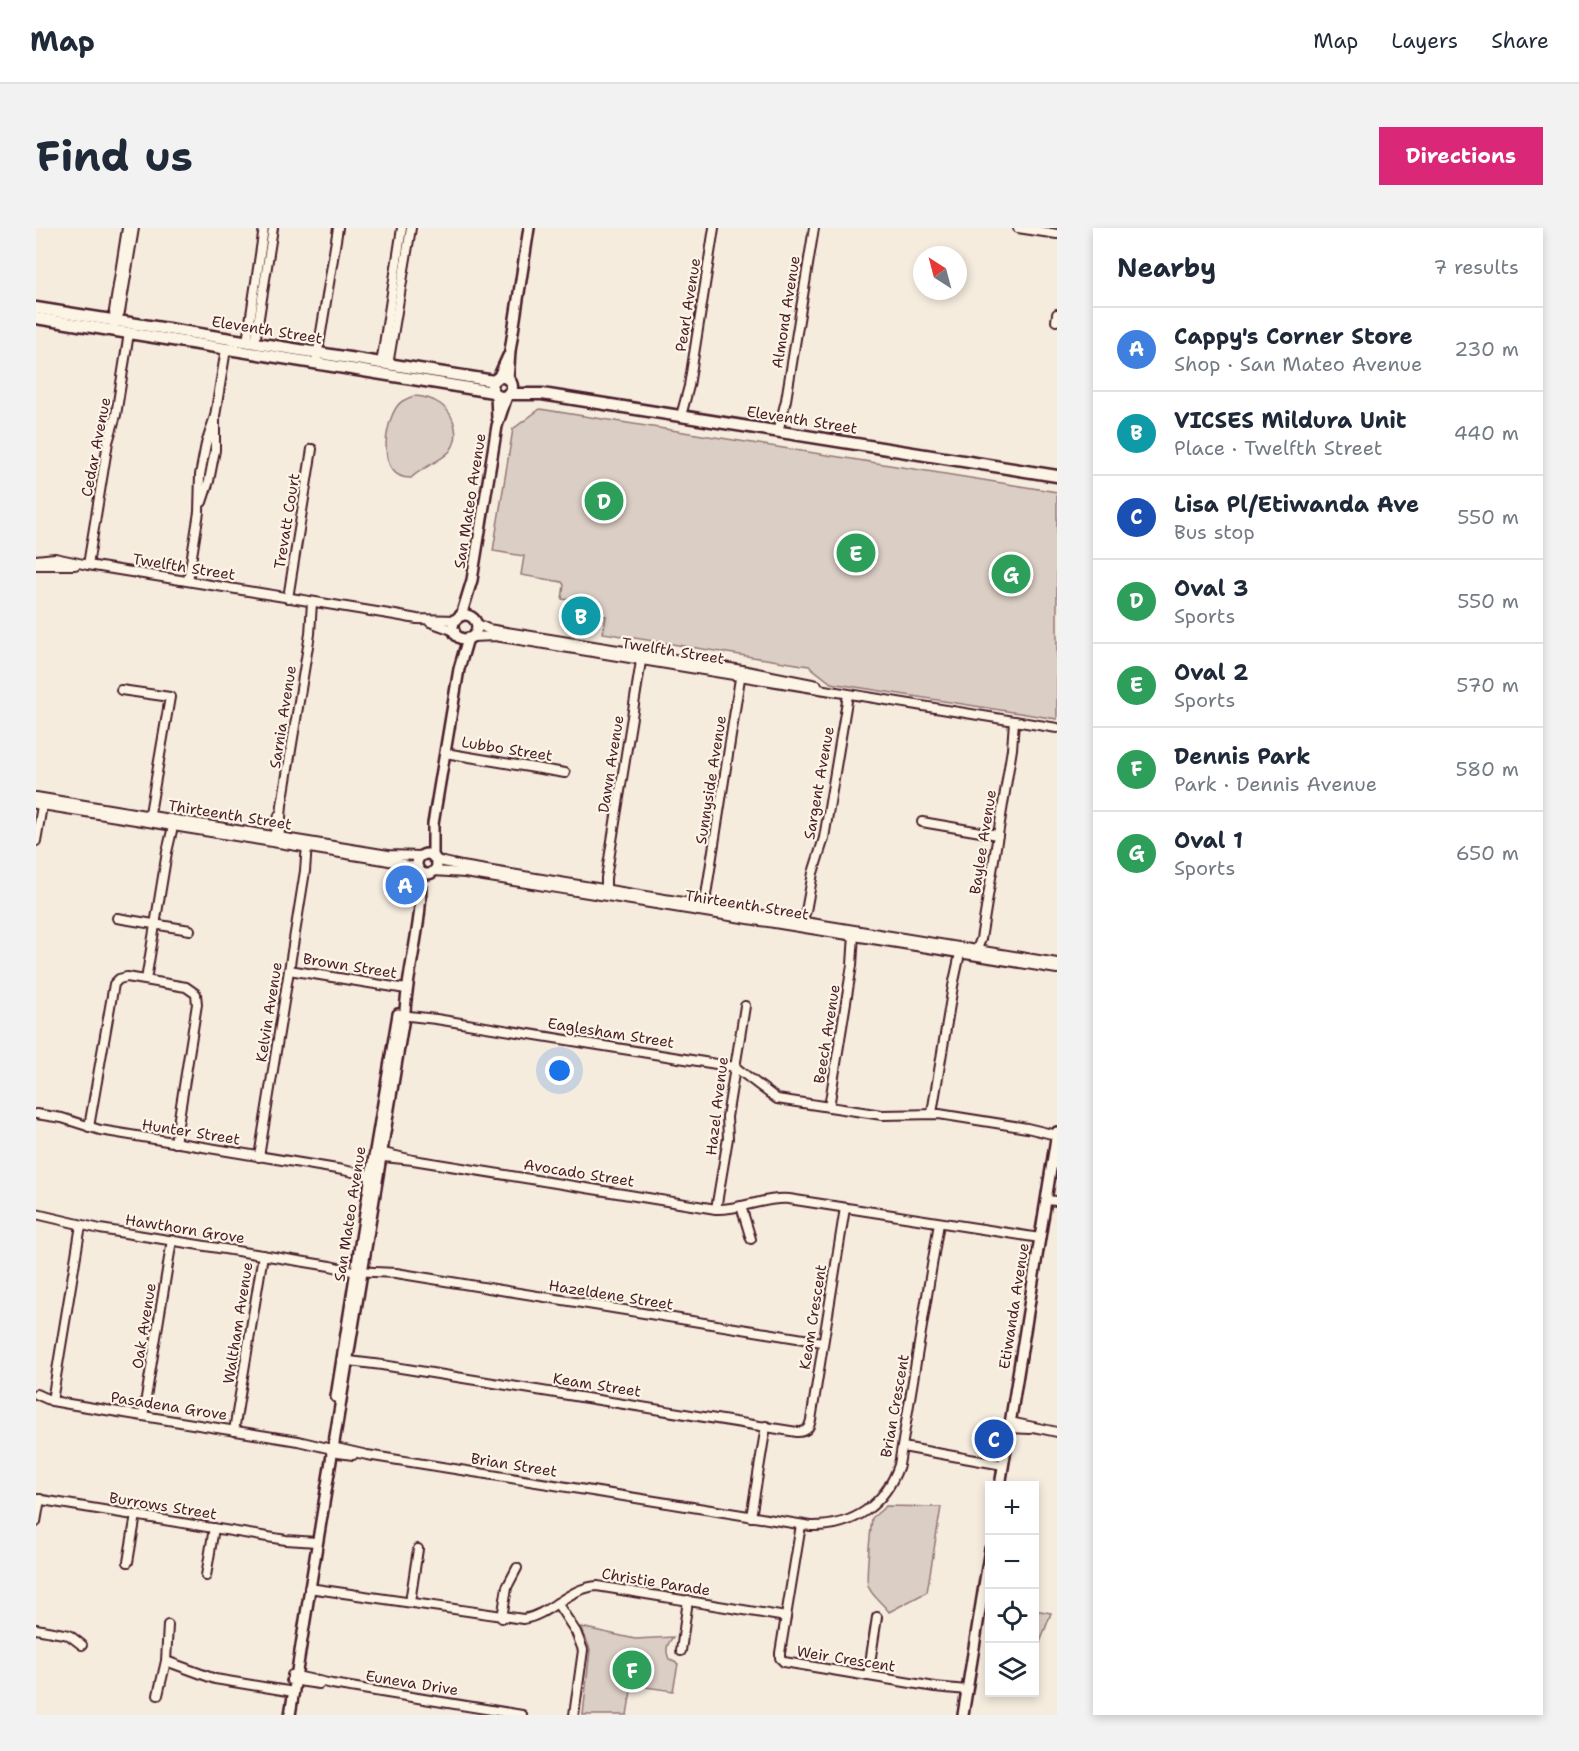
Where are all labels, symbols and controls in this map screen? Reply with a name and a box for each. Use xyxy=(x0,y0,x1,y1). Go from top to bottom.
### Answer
text: Map xyxy=(30,22,95,60)
text: Map xyxy=(1313,27,1358,55)
text: Layers xyxy=(1391,27,1458,55)
text: Share xyxy=(1491,27,1549,55)
button: Directions xyxy=(1379,127,1543,185)
text: Find us xyxy=(36,128,193,184)
north arrow xyxy=(913,246,967,300)
text: Nearby xyxy=(1117,250,1216,285)
street label: Almond Avenue xyxy=(767,254,805,370)
text: 7 results xyxy=(1433,254,1519,280)
street label: Pearl Avenue xyxy=(671,257,705,353)
street label: Eleventh Street xyxy=(210,311,324,349)
text: Cappy's Corner Store xyxy=(1174,322,1413,351)
text: A xyxy=(1129,336,1144,362)
text: 230 m xyxy=(1454,336,1519,362)
text: Shop · San Mateo Avenue xyxy=(1174,351,1422,377)
street label: Cedar Avenue xyxy=(77,396,115,498)
street label: Eleventh Street xyxy=(745,401,859,439)
text: VICSES Mildura Unit xyxy=(1174,406,1407,435)
text: B xyxy=(1130,420,1143,446)
text: 440 m xyxy=(1454,420,1519,446)
street label: San Mateo Avenue xyxy=(449,432,491,570)
text: Place · Twelfth Street xyxy=(1174,435,1383,461)
street label: Trevatt Court xyxy=(270,472,304,570)
pin: D xyxy=(584,478,624,524)
text: Lisa Pl/Etiwanda Ave xyxy=(1174,490,1419,519)
text: C xyxy=(1130,504,1143,530)
text: 550 m xyxy=(1457,504,1519,530)
text: Bus stop xyxy=(1174,519,1255,545)
pin: E xyxy=(836,530,876,576)
street label: Twelfth Street xyxy=(131,549,237,585)
pin: G xyxy=(992,552,1030,596)
text: Oval 3 xyxy=(1174,574,1248,603)
text: D xyxy=(1129,588,1144,614)
text: 550 m xyxy=(1457,588,1519,614)
pin: B xyxy=(562,594,600,638)
text: Sports xyxy=(1174,603,1235,629)
street label: Twelfth Street xyxy=(620,633,726,669)
text: Oval 2 xyxy=(1174,658,1248,687)
street label: Sarnia Avenue xyxy=(265,664,301,770)
text: E xyxy=(1130,672,1143,698)
text: 570 m xyxy=(1456,672,1519,698)
text: Sports xyxy=(1174,687,1235,713)
street label: Dawn Avenue xyxy=(593,714,629,814)
street label: Sunnyside Avenue xyxy=(691,714,731,846)
street label: Sargent Avenue xyxy=(799,725,839,841)
street label: Lubbo Street xyxy=(460,732,554,766)
text: Dennis Park xyxy=(1174,742,1311,771)
text: F xyxy=(1131,756,1142,782)
text: 580 m xyxy=(1456,756,1519,782)
text: Park · Dennis Avenue xyxy=(1174,771,1377,797)
street label: Baylee Avenue xyxy=(965,788,1001,896)
street label: Thirteenth Street xyxy=(167,795,293,835)
text: Oval 1 xyxy=(1174,826,1243,855)
text: G xyxy=(1128,840,1145,866)
text: 650 m xyxy=(1456,840,1519,866)
text: Sports xyxy=(1174,855,1235,881)
pin: A xyxy=(386,862,424,908)
street label: Thirteenth Street xyxy=(684,885,810,925)
street label: Brown Street xyxy=(301,949,399,983)
street label: Kelvin Avenue xyxy=(251,961,287,1063)
street label: Beech Avenue xyxy=(809,983,845,1085)
street label: Eaglesham Street xyxy=(546,1013,676,1053)
street label: Hazel Avenue xyxy=(701,1055,733,1157)
your location xyxy=(545,1056,574,1085)
street label: Hunter Street xyxy=(140,1114,242,1150)
street label: San Mateo Avenue xyxy=(329,1145,371,1283)
street label: Avocado Street xyxy=(522,1154,636,1192)
street label: Hawthorn Grove xyxy=(124,1210,246,1248)
street label: Etiwanda Avenue xyxy=(994,1241,1034,1371)
street label: Waltham Avenue xyxy=(218,1261,258,1385)
street label: Keam Crescent xyxy=(795,1263,831,1371)
street label: Hazeldene Street xyxy=(547,1275,675,1315)
street label: Oak Avenue xyxy=(127,1282,161,1370)
street label: Brian Crescent xyxy=(876,1353,914,1459)
street label: Keam Street xyxy=(552,1368,642,1402)
street label: Pasadena Grove xyxy=(109,1387,229,1425)
pin: C xyxy=(974,1416,1014,1462)
street label: Brian Street xyxy=(469,1448,559,1482)
map controls xyxy=(985,1481,1039,1697)
button: + xyxy=(985,1481,1039,1535)
street label: Burrows Street xyxy=(108,1488,218,1524)
button: − xyxy=(985,1535,1039,1589)
street label: Christie Parade xyxy=(600,1564,712,1600)
button: locate xyxy=(985,1589,1039,1643)
street label: Weir Crescent xyxy=(795,1641,897,1677)
button: layers xyxy=(985,1643,1039,1697)
pin: F xyxy=(612,1648,652,1692)
street label: Euneva Drive xyxy=(364,1666,460,1700)

